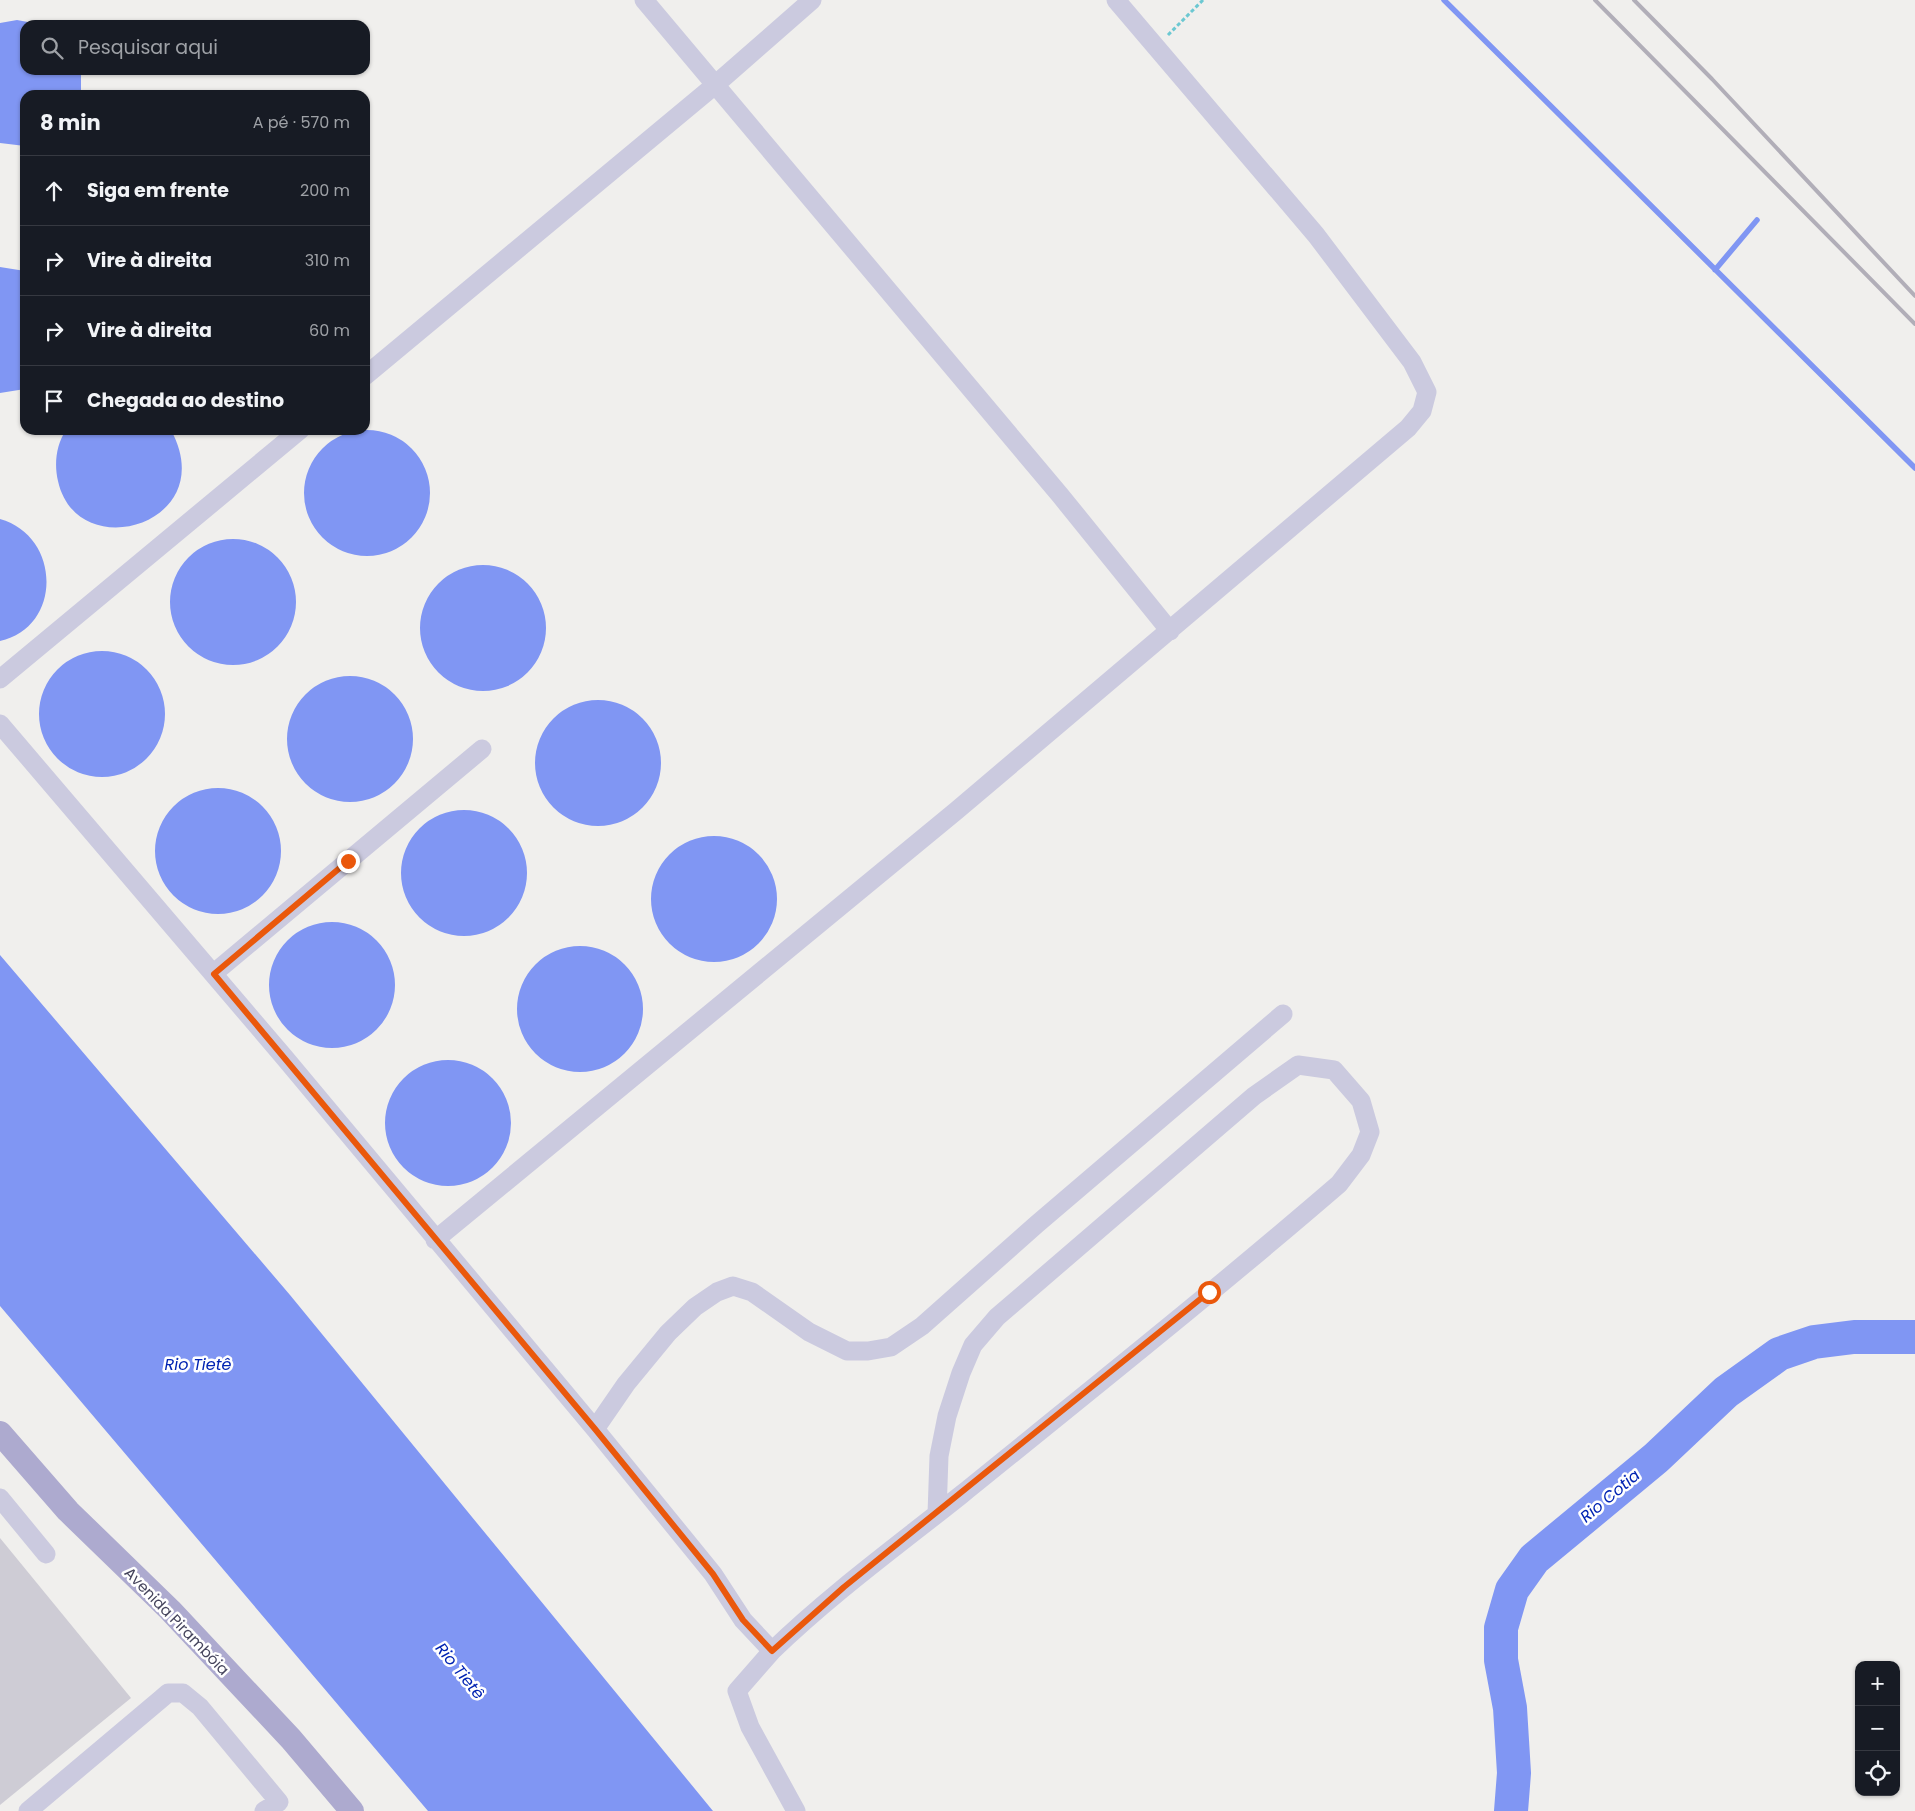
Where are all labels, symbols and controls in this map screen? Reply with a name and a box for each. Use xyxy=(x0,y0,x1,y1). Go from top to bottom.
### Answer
search box xyxy=(20,20,370,75)
icon: search xyxy=(38,34,66,62)
text: Pesquisar aqui xyxy=(78,34,218,61)
text: 8 min xyxy=(40,108,101,137)
text: A pé · 570 m xyxy=(253,111,350,134)
icon: ahead xyxy=(40,177,68,205)
text: Siga em frente xyxy=(87,177,229,204)
text: 200 m xyxy=(300,179,350,202)
icon: right xyxy=(40,247,68,275)
text: Vire à direita xyxy=(87,247,212,274)
text: 310 m xyxy=(305,249,350,272)
icon: right xyxy=(40,317,68,345)
text: Vire à direita xyxy=(87,317,212,344)
text: 60 m xyxy=(309,319,350,342)
icon: arrive xyxy=(40,387,68,415)
text: Chegada ao destino xyxy=(87,387,284,414)
route end xyxy=(337,850,360,873)
route start xyxy=(1198,1281,1221,1304)
water label: Rio Tietê xyxy=(165,1353,232,1376)
water label: Rio Cotia xyxy=(1575,1464,1645,1528)
street label: Avenida Pirambóia xyxy=(120,1562,234,1680)
water label: Rio Tietê xyxy=(430,1638,490,1704)
map controls xyxy=(1855,1661,1900,1796)
button: + xyxy=(1855,1661,1900,1706)
button: − xyxy=(1855,1706,1900,1751)
button: locate xyxy=(1855,1751,1900,1796)

